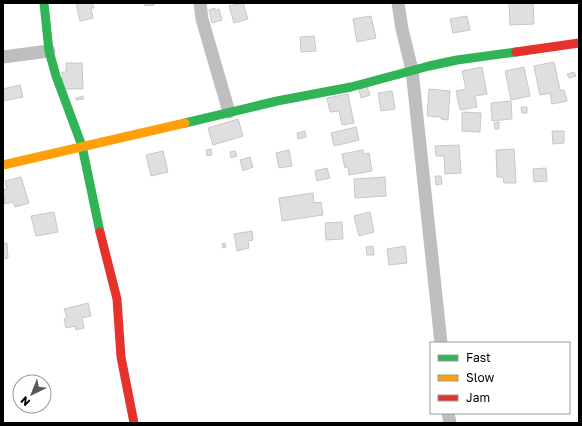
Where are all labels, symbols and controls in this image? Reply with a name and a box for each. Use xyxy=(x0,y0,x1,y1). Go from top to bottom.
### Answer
legend xyxy=(430,342,570,414)
text: Fast xyxy=(466,350,491,365)
text: Slow xyxy=(466,370,494,385)
north arrow xyxy=(12,374,52,414)
text: Jam xyxy=(466,390,490,405)
text: N xyxy=(17,394,32,409)

